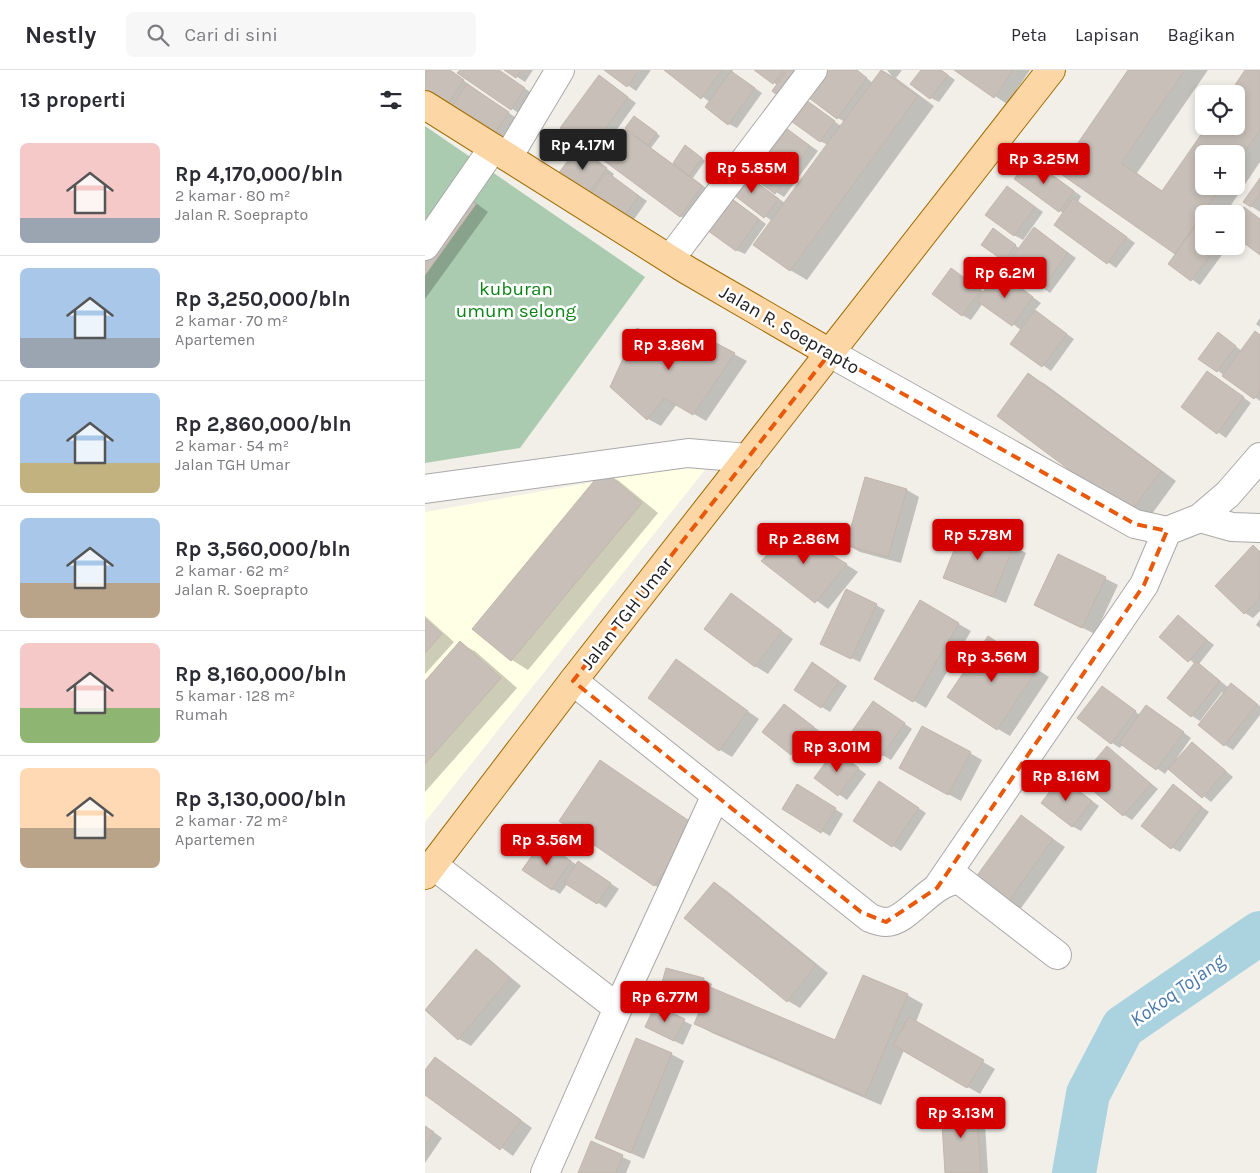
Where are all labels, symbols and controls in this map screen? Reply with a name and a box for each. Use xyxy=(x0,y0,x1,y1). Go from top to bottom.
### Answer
search box xyxy=(126,12,476,57)
text: Nestly xyxy=(25,21,96,49)
icon: search xyxy=(144,21,172,49)
text: Cari di sini xyxy=(184,24,278,46)
text: Peta xyxy=(1011,24,1047,46)
text: Lapisan xyxy=(1075,24,1139,46)
text: Bagikan xyxy=(1167,24,1235,46)
map controls xyxy=(1195,85,1245,255)
button: locate xyxy=(1195,85,1245,135)
icon: filters xyxy=(377,86,405,114)
text: 13 properti xyxy=(20,88,126,112)
pin: Rp 4.17M xyxy=(531,128,635,171)
text: Rp 4.17M xyxy=(551,135,615,154)
pin: Rp 3.25M xyxy=(992,142,1096,185)
button: + xyxy=(1195,145,1245,195)
text: Rp 3.25M xyxy=(1009,149,1079,168)
pin: Rp 5.85M xyxy=(700,152,804,194)
text: Rp 5.85M xyxy=(717,158,787,177)
text: Rp 4,170,000/bln xyxy=(175,162,343,186)
icon: home xyxy=(60,163,120,223)
text: 2 kamar · 80 m² xyxy=(175,186,290,205)
text: Jalan R. Soeprapto xyxy=(175,205,308,224)
button: − xyxy=(1195,205,1245,255)
pin: Rp 6.2M xyxy=(959,256,1051,299)
text: Rp 6.2M xyxy=(975,263,1035,282)
park label: kuburan umum selong xyxy=(456,278,577,322)
street label: Jalan R. Soeprapto xyxy=(716,281,863,379)
text: Rp 3,250,000/bln xyxy=(175,287,351,311)
icon: home xyxy=(60,288,120,348)
text: 2 kamar · 70 m² xyxy=(175,311,288,330)
pin: Rp 3.86M xyxy=(617,328,721,371)
text: Apartemen xyxy=(175,330,255,349)
text: Rp 3.86M xyxy=(633,335,705,354)
text: Rp 2,860,000/bln xyxy=(175,412,352,436)
icon: home xyxy=(60,413,120,473)
text: 2 kamar · 54 m² xyxy=(175,436,289,455)
text: Jalan TGH Umar xyxy=(175,455,290,474)
pin: Rp 5.78M xyxy=(926,518,1030,561)
pin: Rp 2.86M xyxy=(752,522,856,565)
text: Rp 5.78M xyxy=(943,525,1013,544)
text: Rp 2.86M xyxy=(768,529,840,548)
text: Rp 3,560,000/bln xyxy=(175,537,351,561)
icon: home xyxy=(60,538,120,598)
street label: Jalan TGH Umar xyxy=(576,553,678,674)
text: 2 kamar · 62 m² xyxy=(175,561,290,580)
text: Jalan R. Soeprapto xyxy=(175,580,308,599)
pin: Rp 3.56M xyxy=(940,640,1044,683)
text: Rp 3.56M xyxy=(957,647,1027,666)
text: Rp 8,160,000/bln xyxy=(175,662,346,686)
icon: home xyxy=(60,663,120,723)
text: 5 kamar · 128 m² xyxy=(175,686,295,705)
text: Rumah xyxy=(175,705,228,724)
pin: Rp 3.01M xyxy=(785,730,889,773)
text: Rp 3.01M xyxy=(803,737,871,756)
pin: Rp 8.16M xyxy=(1014,760,1118,802)
text: Rp 8.16M xyxy=(1032,766,1100,785)
text: Rp 3,130,000/bln xyxy=(175,787,346,811)
icon: home xyxy=(60,788,120,848)
text: 2 kamar · 72 m² xyxy=(175,811,288,830)
pin: Rp 3.56M xyxy=(495,824,599,866)
text: Apartemen xyxy=(175,830,255,849)
text: Rp 3.56M xyxy=(512,830,582,849)
water label: Kokoq Tojang xyxy=(1126,949,1230,1031)
pin: Rp 6.77M xyxy=(613,980,717,1023)
text: Rp 6.77M xyxy=(631,987,699,1006)
pin: Rp 3.13M xyxy=(909,1096,1013,1139)
text: Rp 3.13M xyxy=(927,1103,995,1122)

